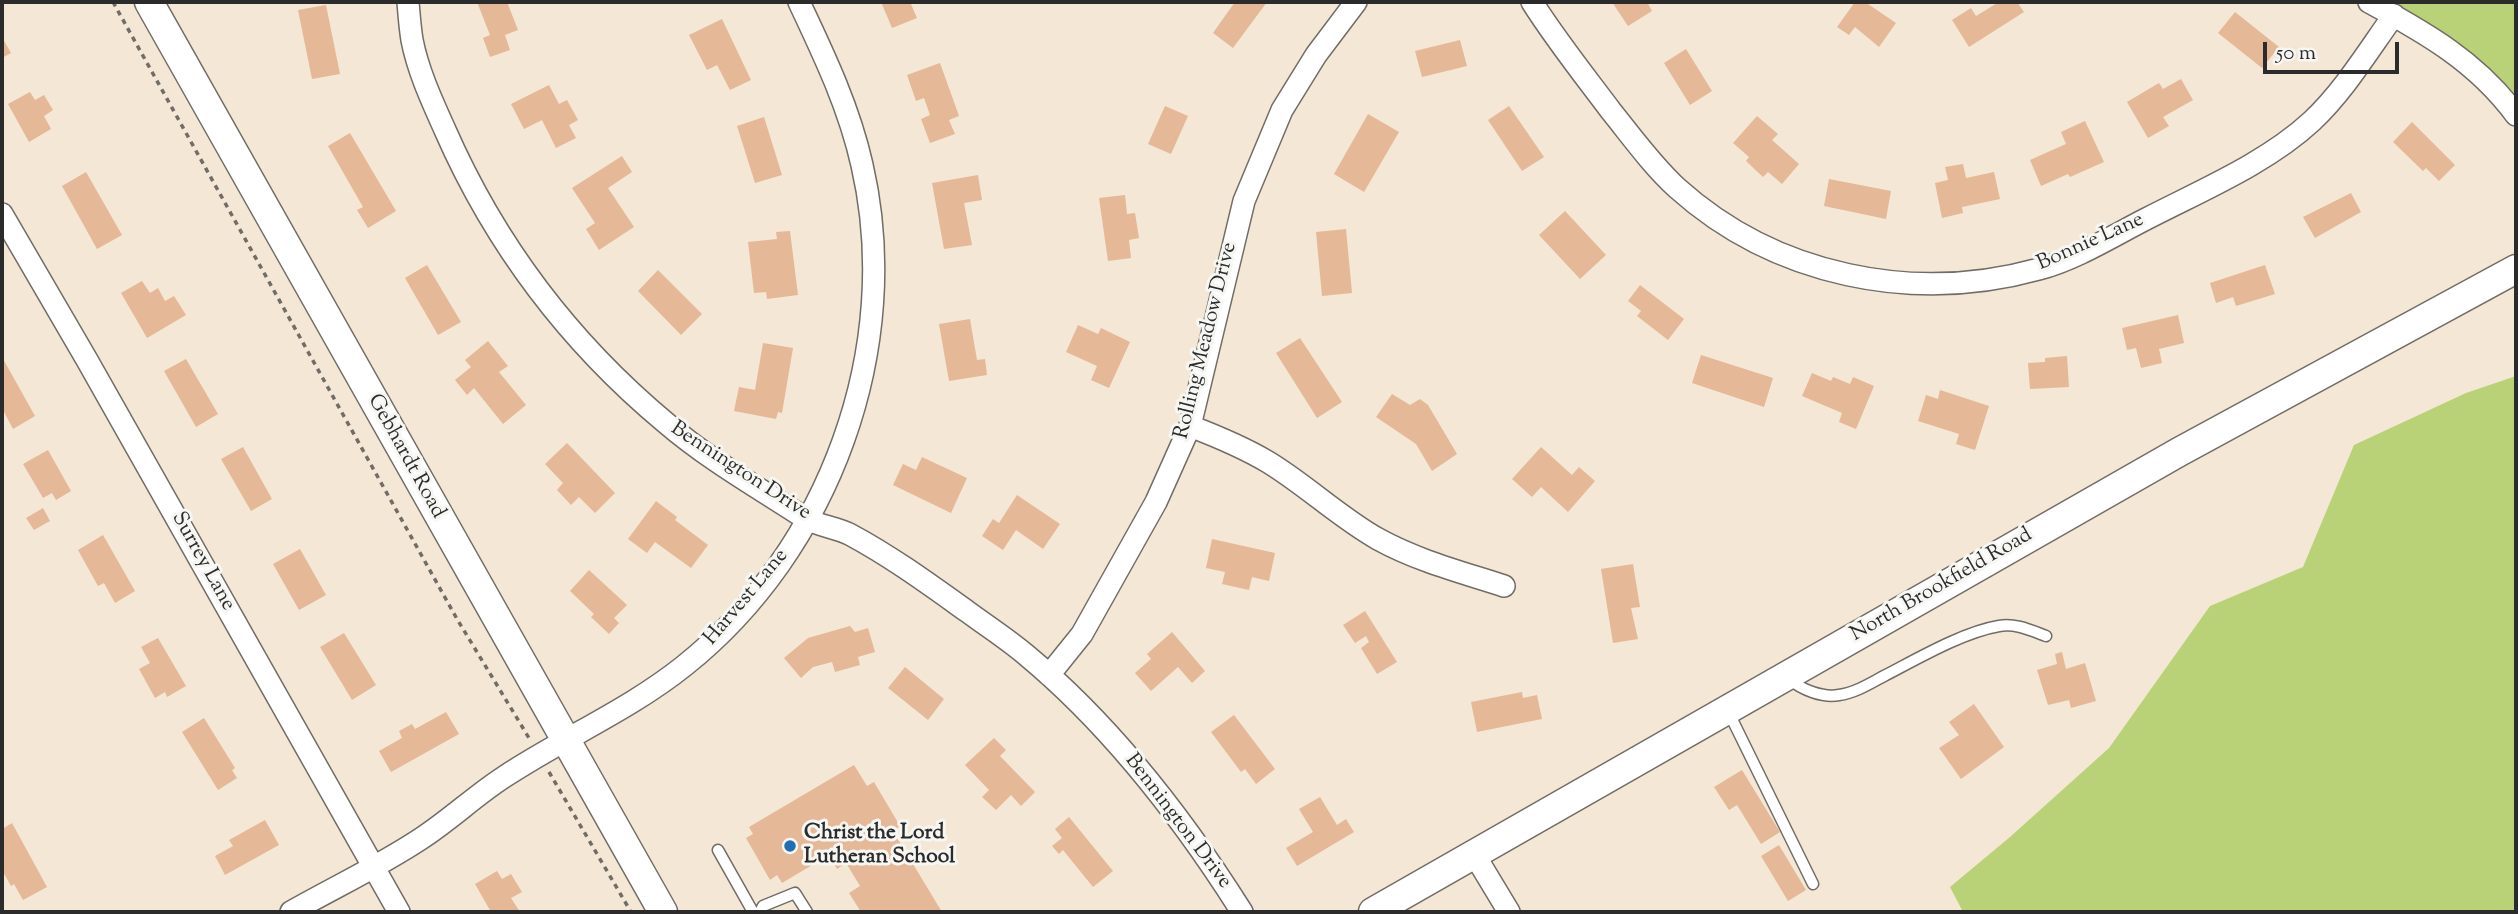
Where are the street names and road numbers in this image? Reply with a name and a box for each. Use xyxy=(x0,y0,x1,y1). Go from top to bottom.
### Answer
street label: Bonnie Lane xyxy=(2034,208,2148,278)
street label: Rolling Meadow Drive xyxy=(1170,240,1244,442)
street label: Gebhardt Road xyxy=(360,390,450,524)
street label: Bennington Drive xyxy=(665,417,815,527)
street label: Surrey Lane xyxy=(165,508,239,616)
street label: North Brookfield Road xyxy=(1847,524,2037,648)
street label: Harvest Lane xyxy=(699,545,795,651)
street label: Bennington Drive xyxy=(1118,750,1236,894)

